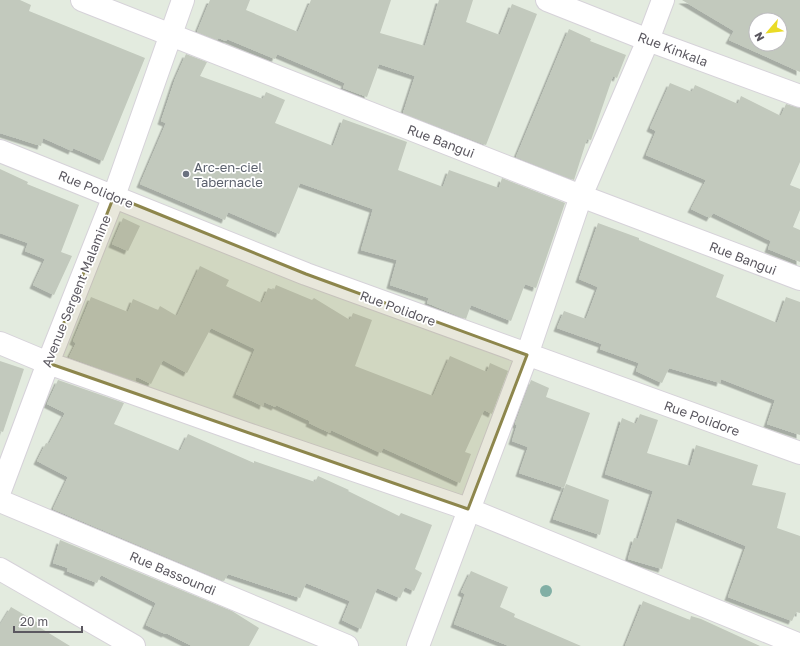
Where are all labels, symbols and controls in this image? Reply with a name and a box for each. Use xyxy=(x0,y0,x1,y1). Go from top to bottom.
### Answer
north arrow xyxy=(748,12,788,52)
street label: Rue Kinkala xyxy=(636,28,710,70)
text: N xyxy=(751,30,766,44)
street label: Rue Bangui xyxy=(405,121,477,161)
place label: Arc-en-ciel Tabernacle xyxy=(194,159,263,190)
street label: Rue Polidore xyxy=(56,167,136,211)
marker: Arc-en-ciel Tabernacle xyxy=(181,169,191,179)
street label: Avenue Sergent Malamine xyxy=(38,213,114,369)
street label: Rue Bangui xyxy=(707,238,779,278)
street label: Rue Polidore xyxy=(358,287,438,329)
street label: Rue Polidore xyxy=(662,397,742,439)
street label: Rue Bassoundi xyxy=(127,548,219,598)
scale bar xyxy=(14,608,82,634)
text: 20 m xyxy=(20,614,48,629)

